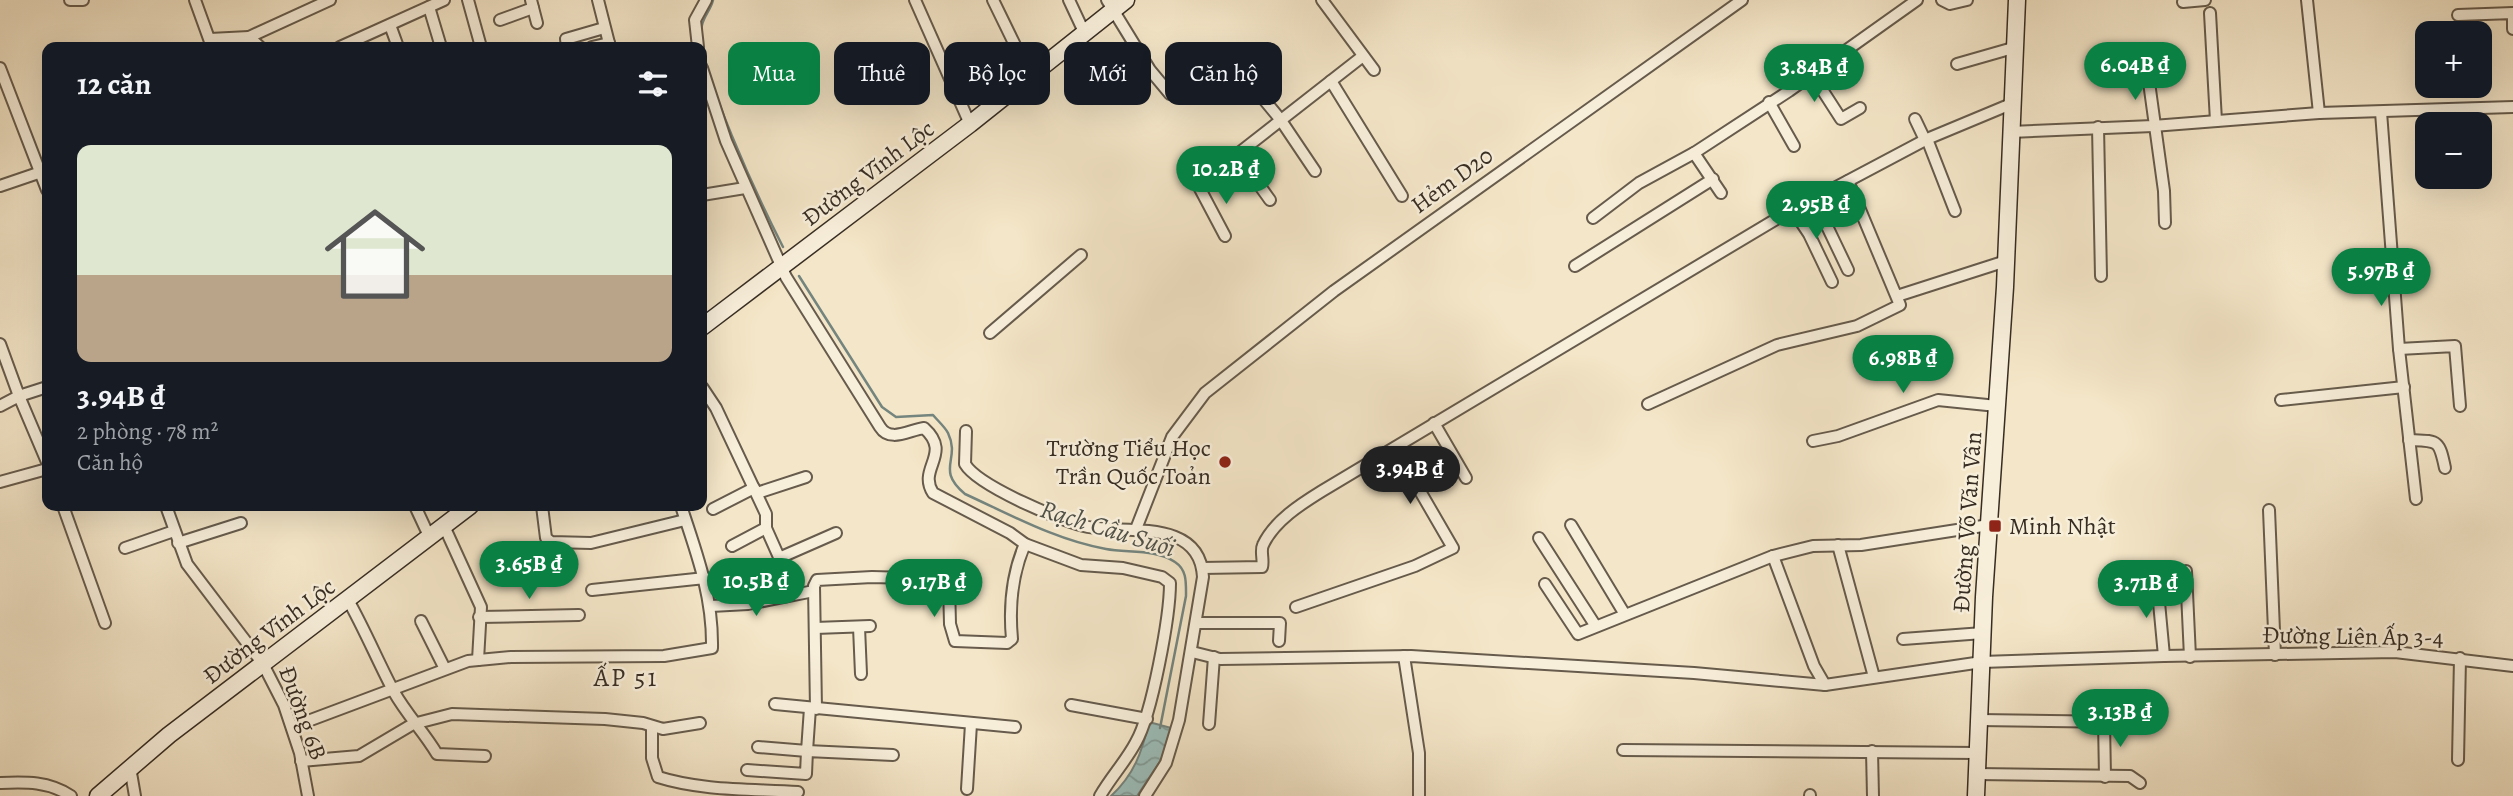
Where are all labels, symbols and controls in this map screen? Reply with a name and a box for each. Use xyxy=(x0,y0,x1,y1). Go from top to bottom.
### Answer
map controls xyxy=(2415,21,2492,189)
button: + xyxy=(2415,21,2492,98)
chip: Mua xyxy=(728,42,820,105)
chip: Thuê xyxy=(834,42,930,105)
chip: Bộ lọc xyxy=(944,42,1050,105)
chip: Mới xyxy=(1064,42,1151,105)
chip: Căn hộ xyxy=(1165,42,1282,105)
pin: 6.04B ₫ xyxy=(2070,42,2200,102)
pin: 3.84B ₫ xyxy=(1749,44,1879,104)
text: 6.04B ₫ xyxy=(2100,49,2170,80)
text: 3.84B ₫ xyxy=(1780,51,1848,82)
text: 12 căn xyxy=(77,64,151,104)
icon: filters xyxy=(634,65,672,103)
button: − xyxy=(2415,112,2492,189)
street label: Đường Vĩnh Lộc xyxy=(795,113,941,233)
street label: Hẻm D20 xyxy=(1405,139,1499,221)
pin: 10.2B ₫ xyxy=(1161,146,1291,206)
text: 10.2B ₫ xyxy=(1192,153,1260,184)
pin: 2.95B ₫ xyxy=(1751,182,1881,241)
text: 2.95B ₫ xyxy=(1782,188,1850,219)
icon: home xyxy=(312,191,438,317)
pin: 5.97B ₫ xyxy=(2316,248,2446,308)
text: 5.97B ₫ xyxy=(2348,255,2414,286)
pin: 6.98B ₫ xyxy=(1838,336,1968,395)
text: 6.98B ₫ xyxy=(1869,342,1937,373)
text: 3.94B ₫ xyxy=(77,376,165,416)
text: 2 phòng · 78 m² xyxy=(77,416,218,447)
street label: Đường Võ Văn Vân xyxy=(1945,431,1989,613)
place label: Trường Tiểu Học Trần Quốc Toản xyxy=(1046,432,1211,492)
text: Căn hộ xyxy=(77,447,143,478)
pin: 3.94B ₫ xyxy=(1345,447,1475,506)
text: 3.94B ₫ xyxy=(1376,453,1444,484)
marker: Trường Tiểu Học Trần Quốc Toản xyxy=(1217,454,1233,470)
water label: Rạch Cầu Suối xyxy=(1036,491,1180,566)
place label: Minh Nhật xyxy=(2009,510,2116,542)
marker: Minh Nhật xyxy=(1987,518,2003,534)
pin: 3.65B ₫ xyxy=(464,542,594,601)
text: 3.65B ₫ xyxy=(496,548,562,579)
pin: 10.5B ₫ xyxy=(691,558,821,618)
pin: 9.17B ₫ xyxy=(869,560,999,619)
pin: 3.71B ₫ xyxy=(2081,560,2211,620)
text: 10.5B ₫ xyxy=(723,565,789,596)
text: 9.17B ₫ xyxy=(901,566,967,597)
text: 3.71B ₫ xyxy=(2114,567,2178,598)
street label: Đường Vĩnh Lộc xyxy=(196,571,342,691)
street label: Đường Liên Ấp 3-4 xyxy=(2262,618,2444,654)
district label: ẤP 51 xyxy=(593,660,658,695)
street label: Đường 6B xyxy=(271,661,335,765)
pin: 3.13B ₫ xyxy=(2055,690,2185,749)
text: 3.13B ₫ xyxy=(2088,696,2152,727)

